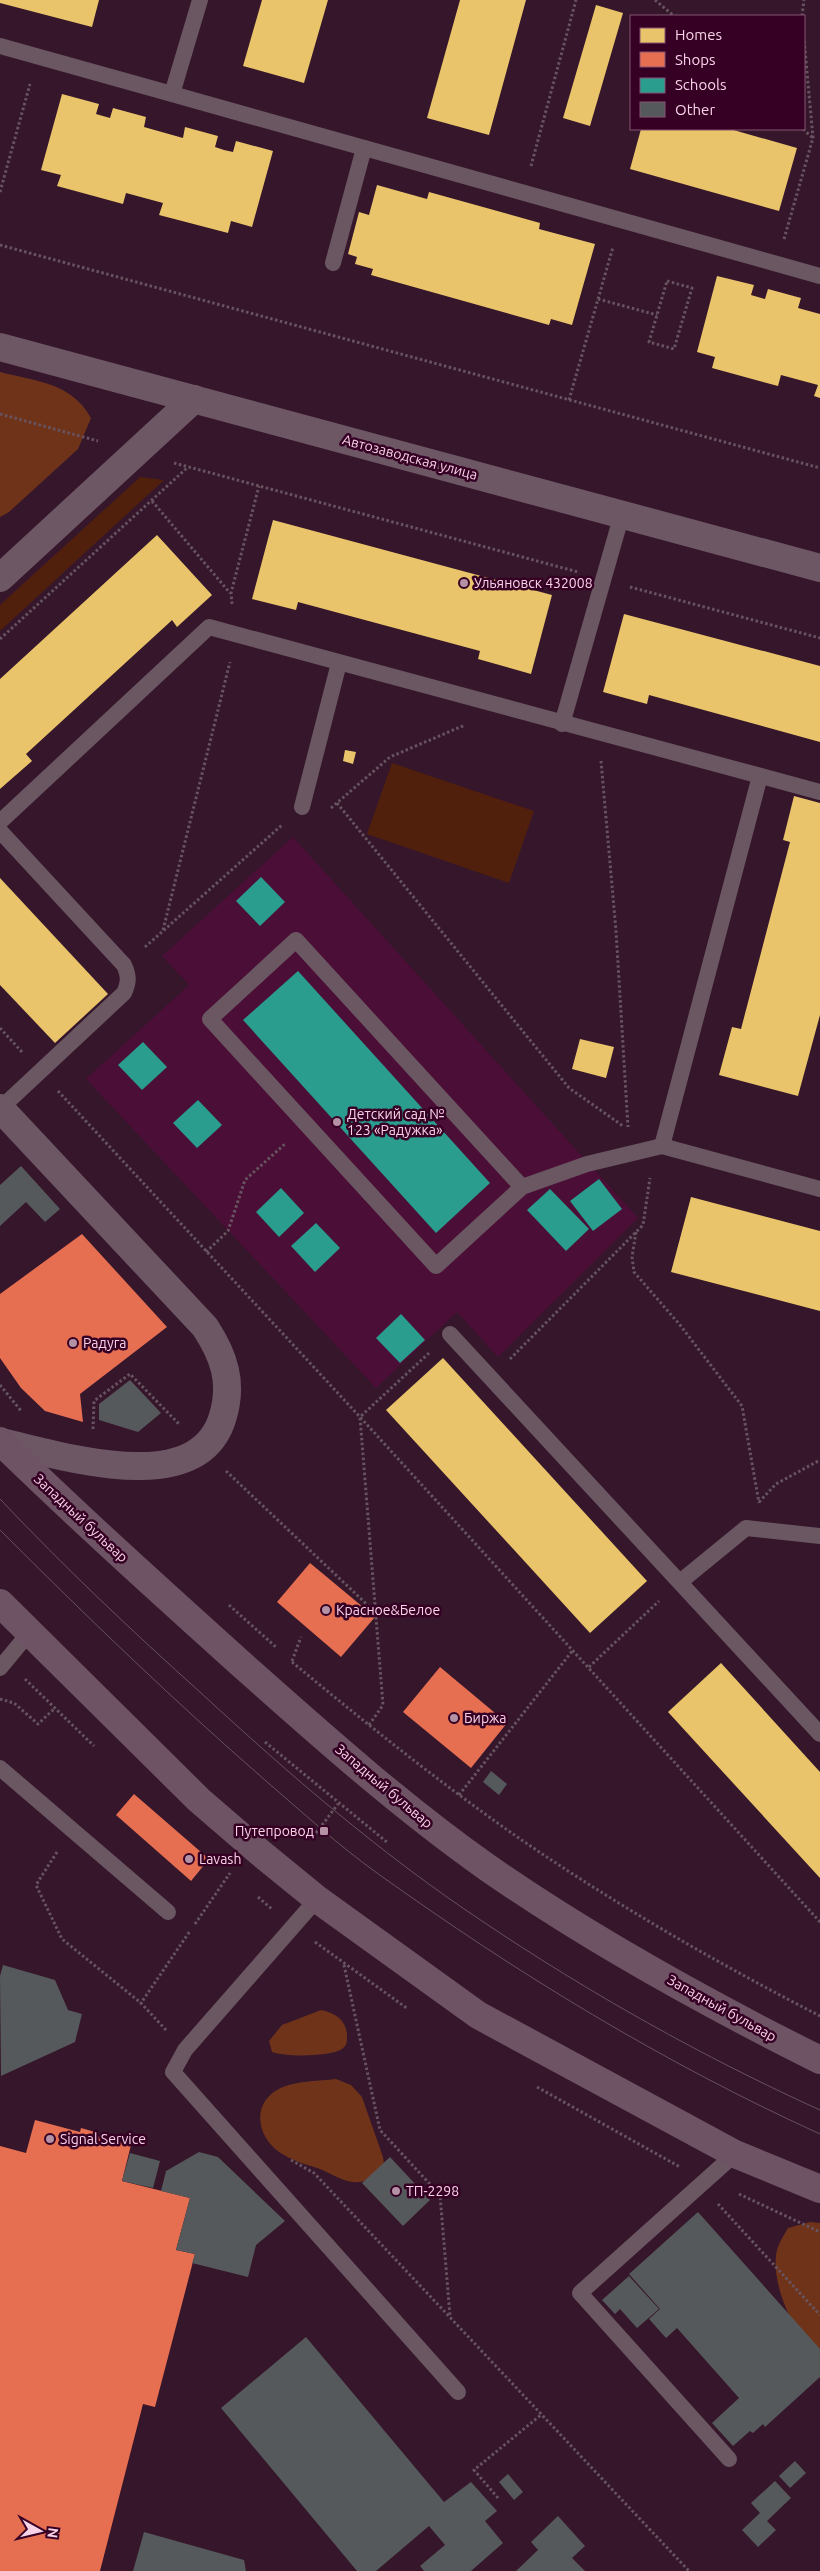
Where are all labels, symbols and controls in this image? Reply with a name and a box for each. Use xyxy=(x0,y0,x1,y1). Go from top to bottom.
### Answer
legend xyxy=(630,15,805,130)
text: Homes xyxy=(675,26,722,43)
text: Shops xyxy=(675,51,716,68)
text: Schools xyxy=(675,76,726,93)
text: Other xyxy=(675,101,715,118)
street label: Автозаводская улица xyxy=(341,431,479,483)
place label: Ульяновск 432008 xyxy=(474,575,593,591)
marker: Ульяновск 432008 xyxy=(458,577,470,589)
place label: Детский сад № 123 «Радужка» xyxy=(347,1106,445,1138)
marker: Детский сад № 123 «Радужка» xyxy=(331,1116,343,1128)
place label: Радуга xyxy=(83,1335,127,1351)
marker: Радуга xyxy=(67,1337,79,1349)
street label: Западный бульвар xyxy=(31,1471,131,1565)
place label: Красное&Белое xyxy=(336,1602,440,1618)
marker: Красное&Белое xyxy=(320,1604,332,1616)
place label: Биржа xyxy=(464,1710,507,1726)
marker: Биржа xyxy=(448,1712,460,1724)
street label: Западный бульвар xyxy=(332,1741,436,1831)
place label: Путепровод xyxy=(235,1823,314,1839)
marker: Путепровод xyxy=(318,1825,330,1837)
place label: Lavash xyxy=(199,1851,241,1867)
marker: Lavash xyxy=(183,1853,195,1865)
street label: Западный бульвар xyxy=(665,1971,779,2045)
place label: Signal Service xyxy=(60,2131,146,2147)
marker: Signal Service xyxy=(44,2133,56,2145)
place label: ТП-2298 xyxy=(406,2183,459,2199)
marker: ТП-2298 xyxy=(390,2185,402,2197)
north arrow xyxy=(15,2506,65,2556)
text: N xyxy=(44,2527,62,2539)

